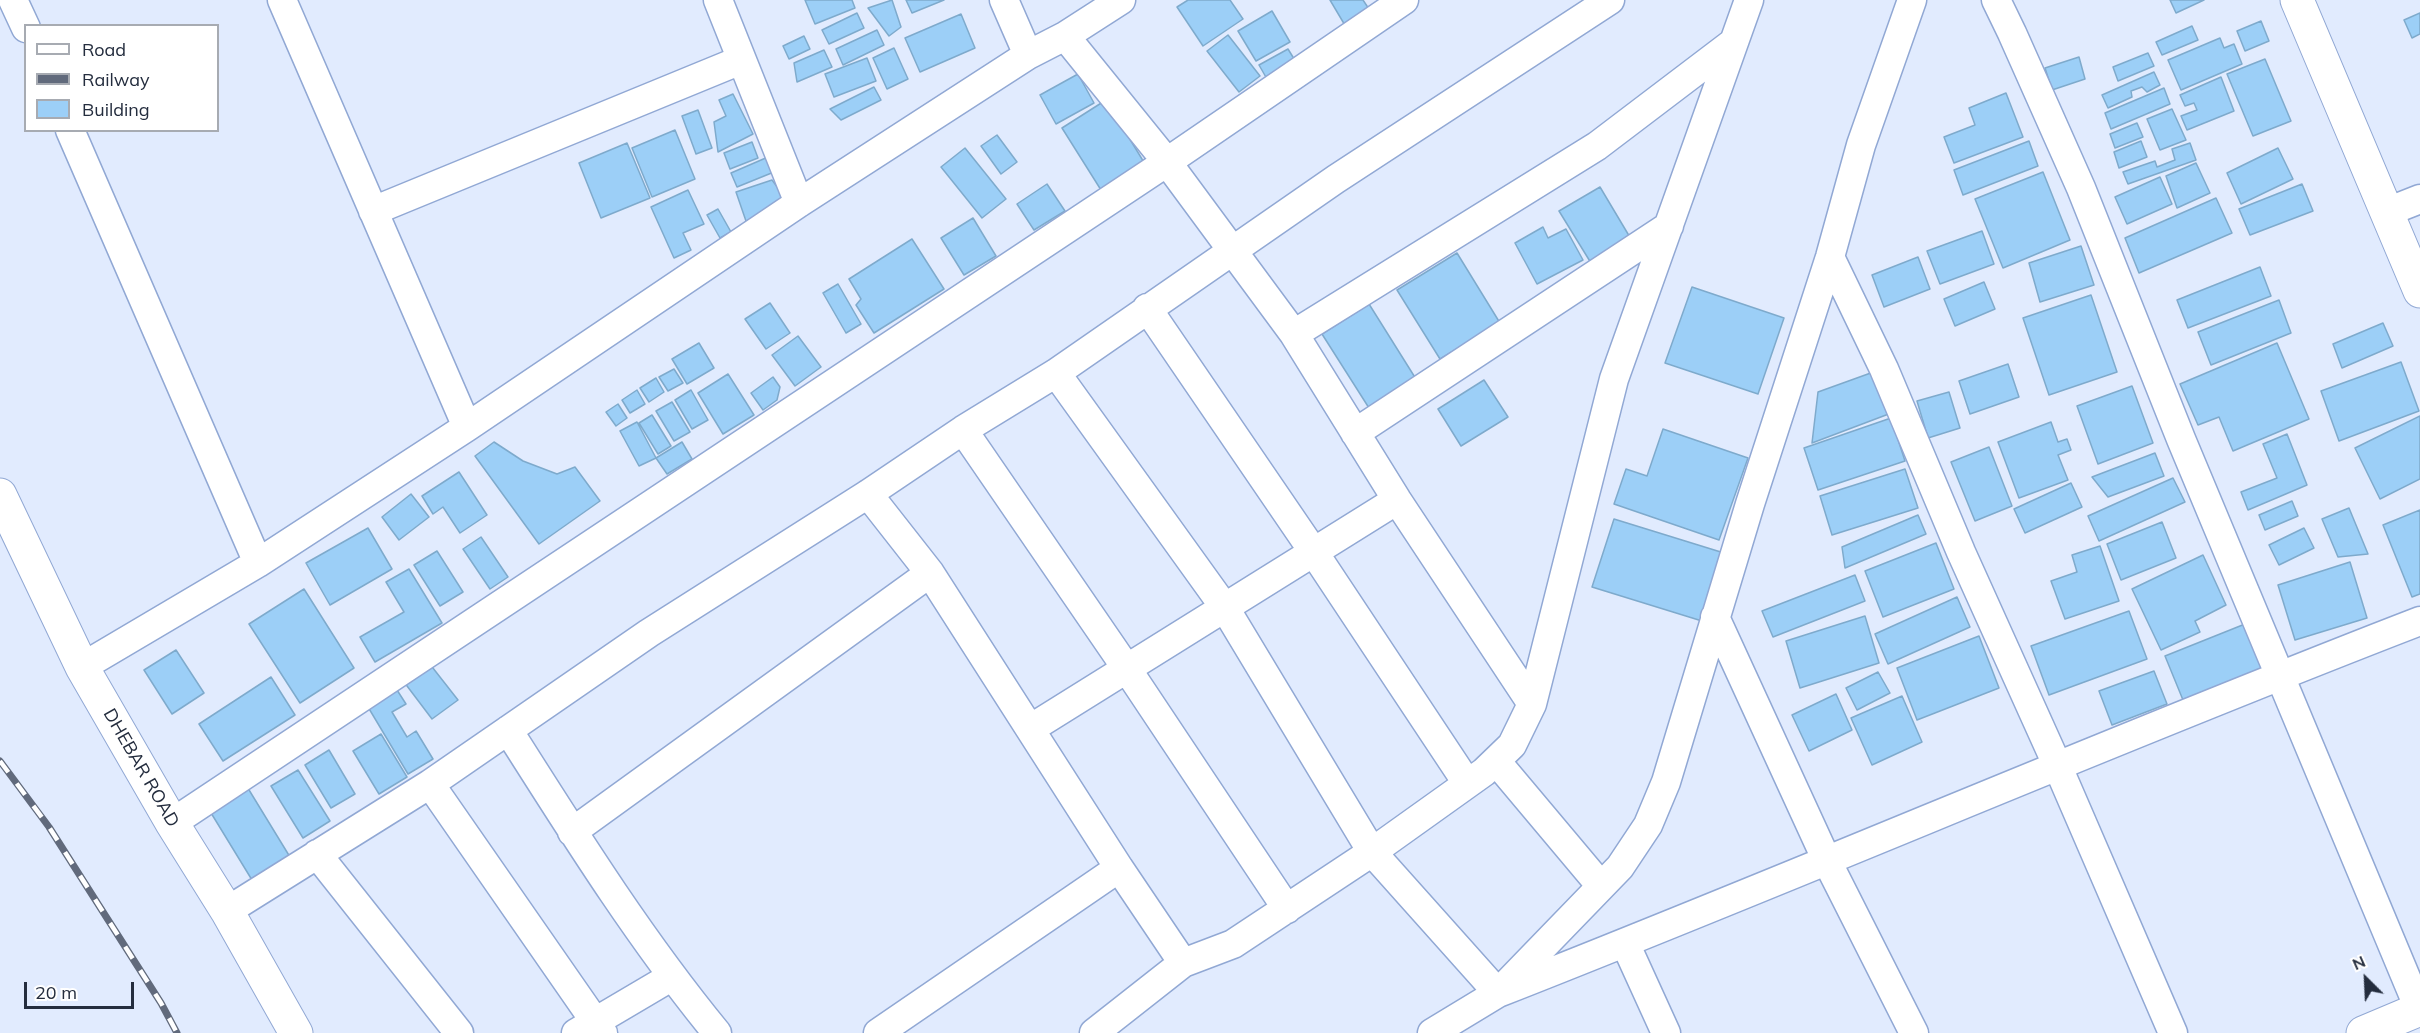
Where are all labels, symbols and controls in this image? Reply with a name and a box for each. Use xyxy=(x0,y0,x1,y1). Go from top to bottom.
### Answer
legend xyxy=(24,24,219,132)
text: Road xyxy=(82,38,126,61)
text: Railway xyxy=(82,68,150,91)
text: Building xyxy=(82,98,150,121)
street label: DHEBAR ROAD xyxy=(98,705,184,831)
north arrow xyxy=(2336,949,2396,1009)
text: N xyxy=(2349,951,2368,974)
scale bar xyxy=(27,970,136,1008)
text: 20 m xyxy=(35,981,77,1004)

